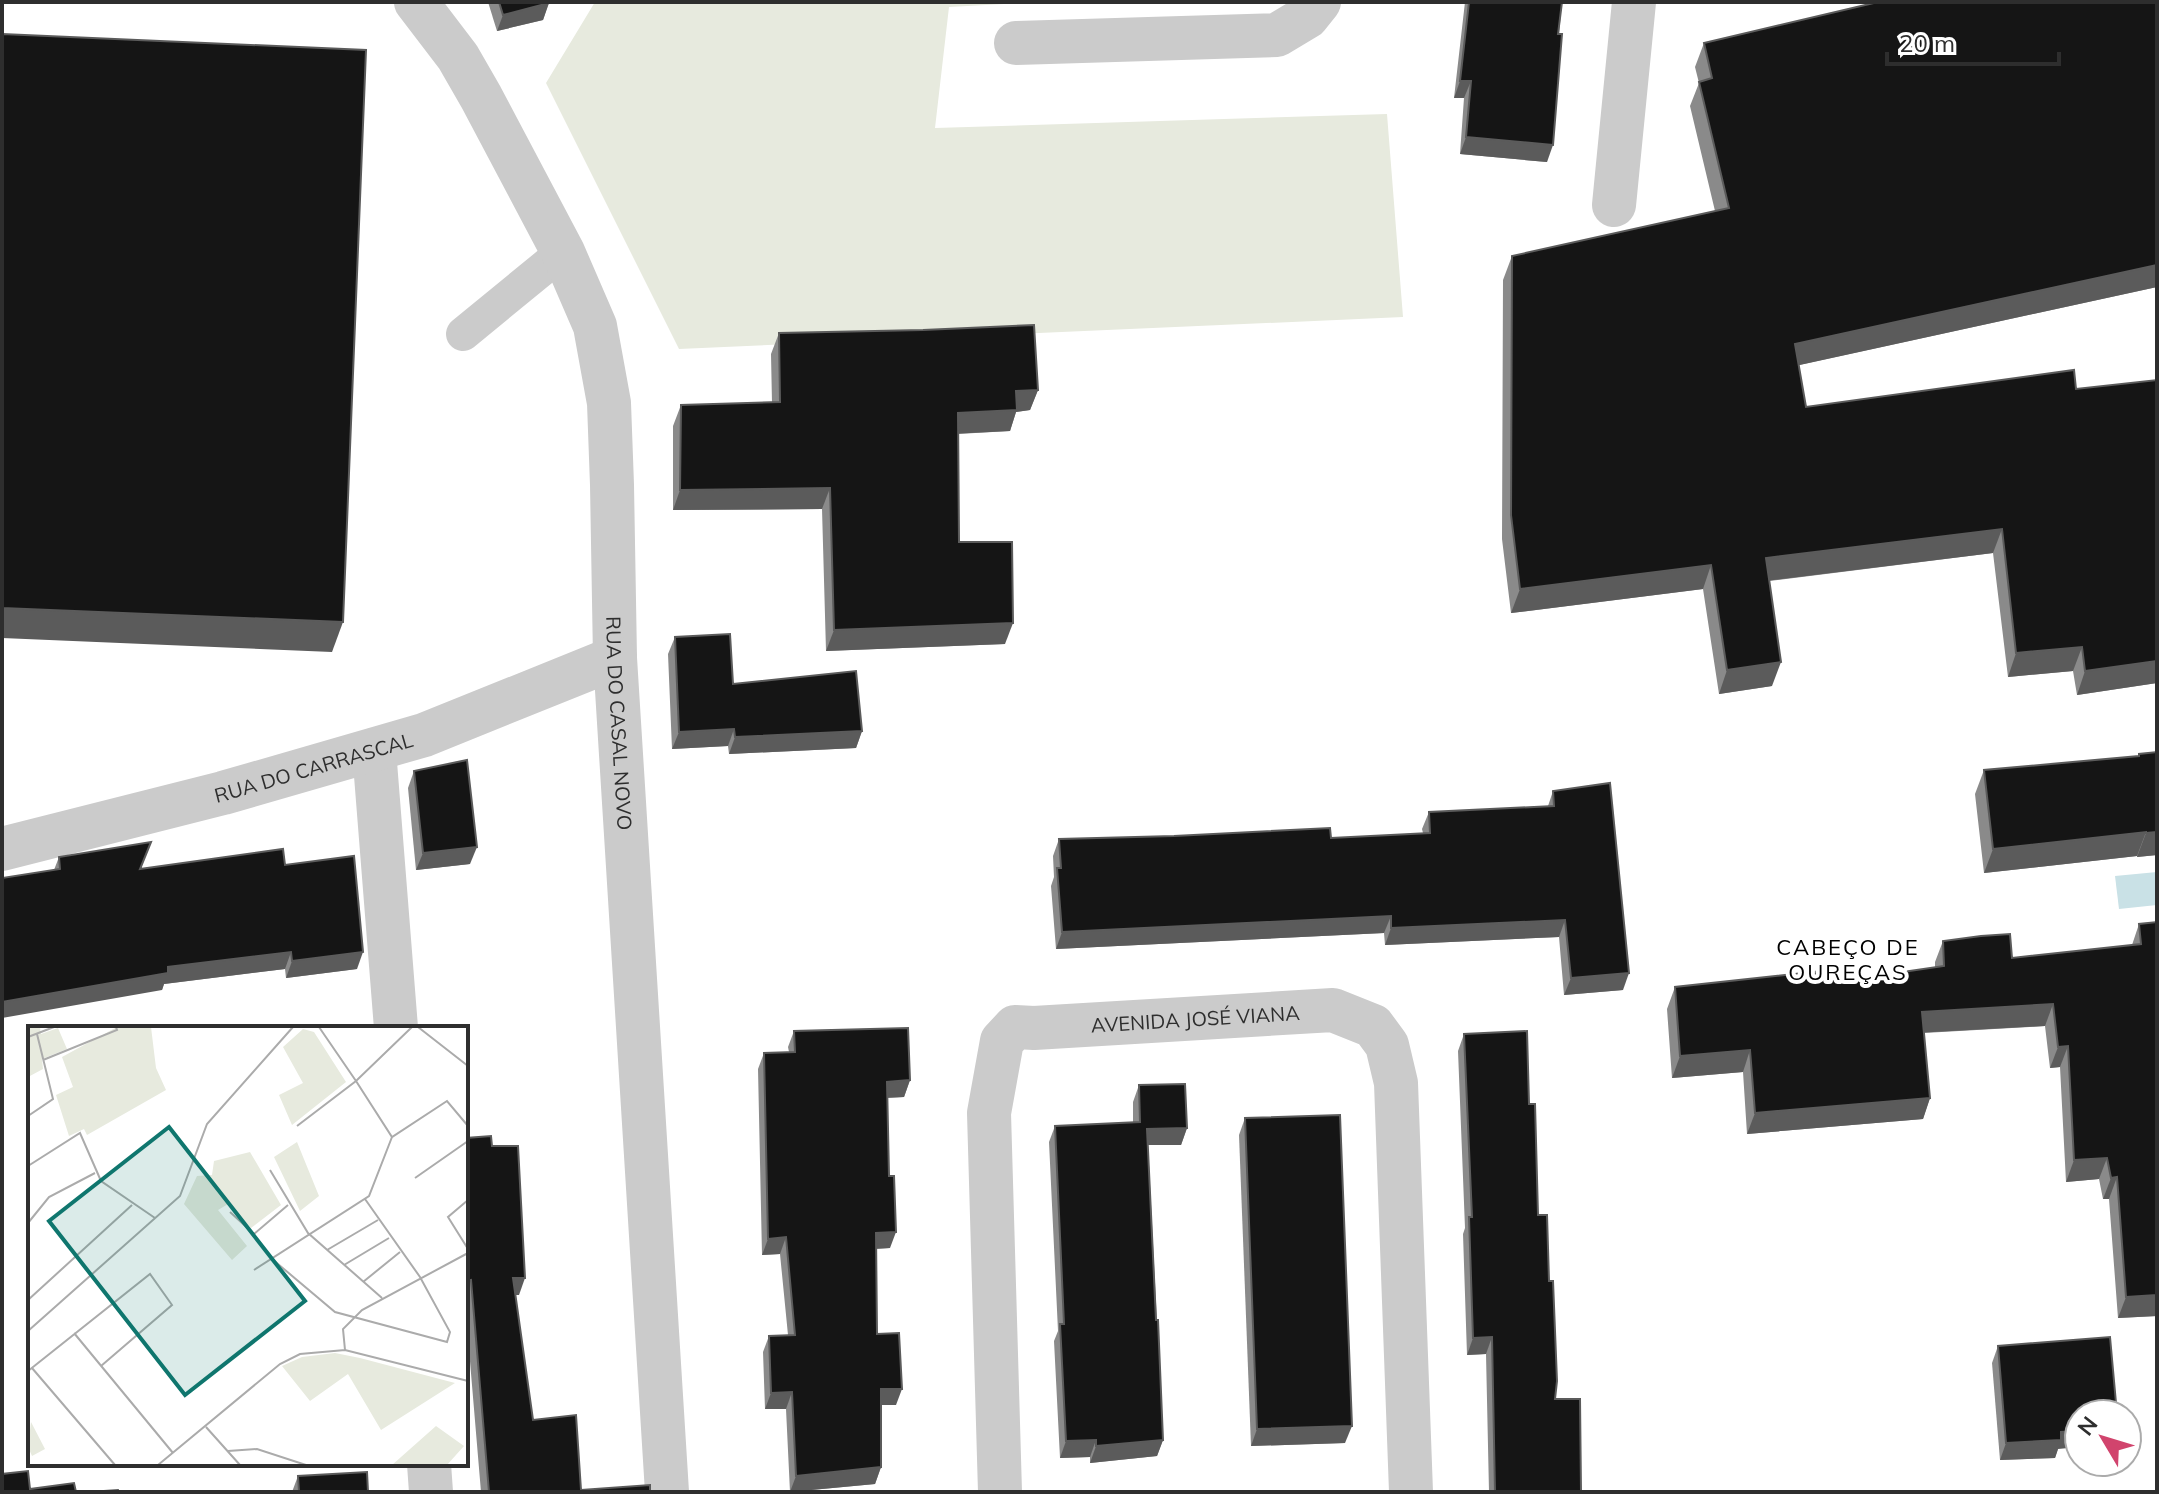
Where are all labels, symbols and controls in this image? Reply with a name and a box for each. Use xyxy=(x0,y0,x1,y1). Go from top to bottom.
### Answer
scale bar xyxy=(1887,16,2059,66)
text: 20 m xyxy=(1899,28,1955,58)
street label: RUA DO CASAL NOVO xyxy=(602,616,638,831)
street label: RUA DO CARRASCAL xyxy=(212,726,416,807)
district label: CABEÇO DE OUREÇAS xyxy=(1776,933,1920,986)
street label: AVENIDA JOSÉ VIANA xyxy=(1090,1000,1301,1037)
inset map xyxy=(28,1026,468,1466)
north arrow xyxy=(2063,1398,2143,1478)
text: N xyxy=(2071,1411,2103,1441)

